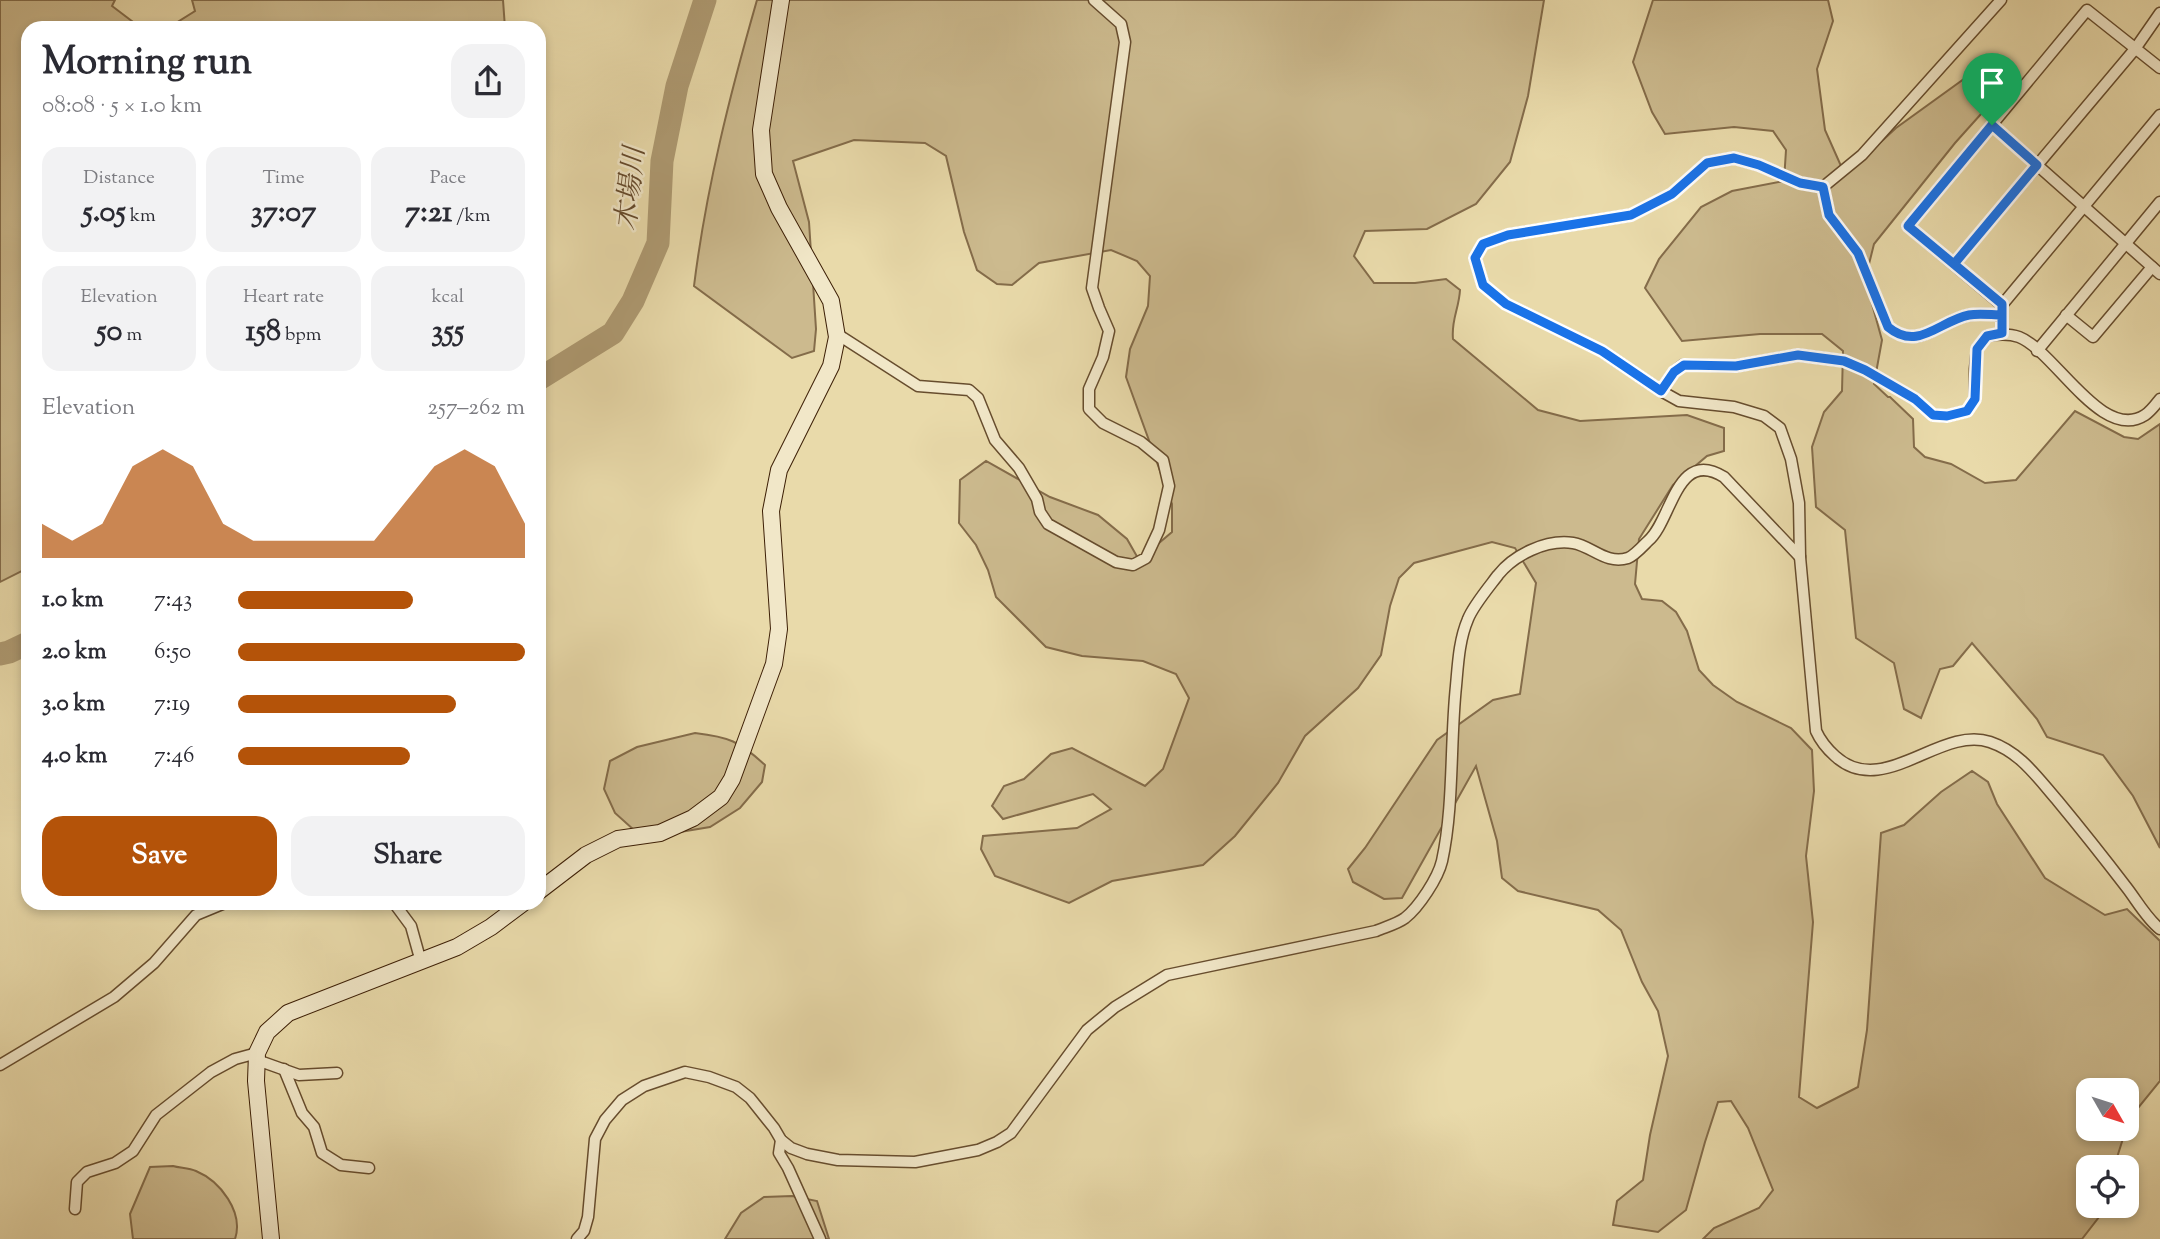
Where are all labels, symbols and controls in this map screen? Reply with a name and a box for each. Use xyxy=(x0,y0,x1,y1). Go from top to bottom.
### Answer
text: Morning run xyxy=(42,37,252,91)
button: share xyxy=(451,44,525,118)
pin xyxy=(1962,53,2022,125)
icon: arrive xyxy=(1973,64,2011,102)
text: 08:08 · 5 × 1.0 km xyxy=(42,90,202,123)
water label: 木場川 xyxy=(608,142,657,233)
text: Distance xyxy=(83,165,155,192)
text: Time xyxy=(262,165,305,192)
text: Pace xyxy=(430,165,466,192)
text: 5.05 xyxy=(83,192,126,235)
text: 37:07 xyxy=(251,192,316,235)
text: 7:21 xyxy=(405,192,452,235)
text: km xyxy=(126,203,156,230)
text: /km xyxy=(452,203,491,230)
text: Elevation xyxy=(81,284,158,311)
text: Heart rate xyxy=(243,284,324,311)
text: kcal xyxy=(431,284,464,311)
text: 50 xyxy=(96,311,122,354)
text: 158 xyxy=(246,311,281,354)
text: 355 xyxy=(431,311,464,354)
text: m xyxy=(122,322,142,349)
text: bpm xyxy=(281,322,321,349)
text: Elevation xyxy=(42,392,135,425)
text: 257–262 m xyxy=(427,392,525,425)
text: 1.0 km xyxy=(42,584,104,617)
text: 7:43 xyxy=(154,584,192,617)
text: 2.0 km xyxy=(42,636,107,669)
text: 6:50 xyxy=(154,636,191,669)
text: 3.0 km xyxy=(42,688,105,721)
text: 7:19 xyxy=(154,688,190,721)
text: 4.0 km xyxy=(42,740,107,773)
text: 7:46 xyxy=(154,740,194,773)
button: Save xyxy=(42,816,277,896)
button: Share xyxy=(291,816,525,896)
north arrow xyxy=(2076,1078,2138,1141)
map controls xyxy=(2076,1078,2139,1218)
button: locate xyxy=(2076,1155,2139,1218)

